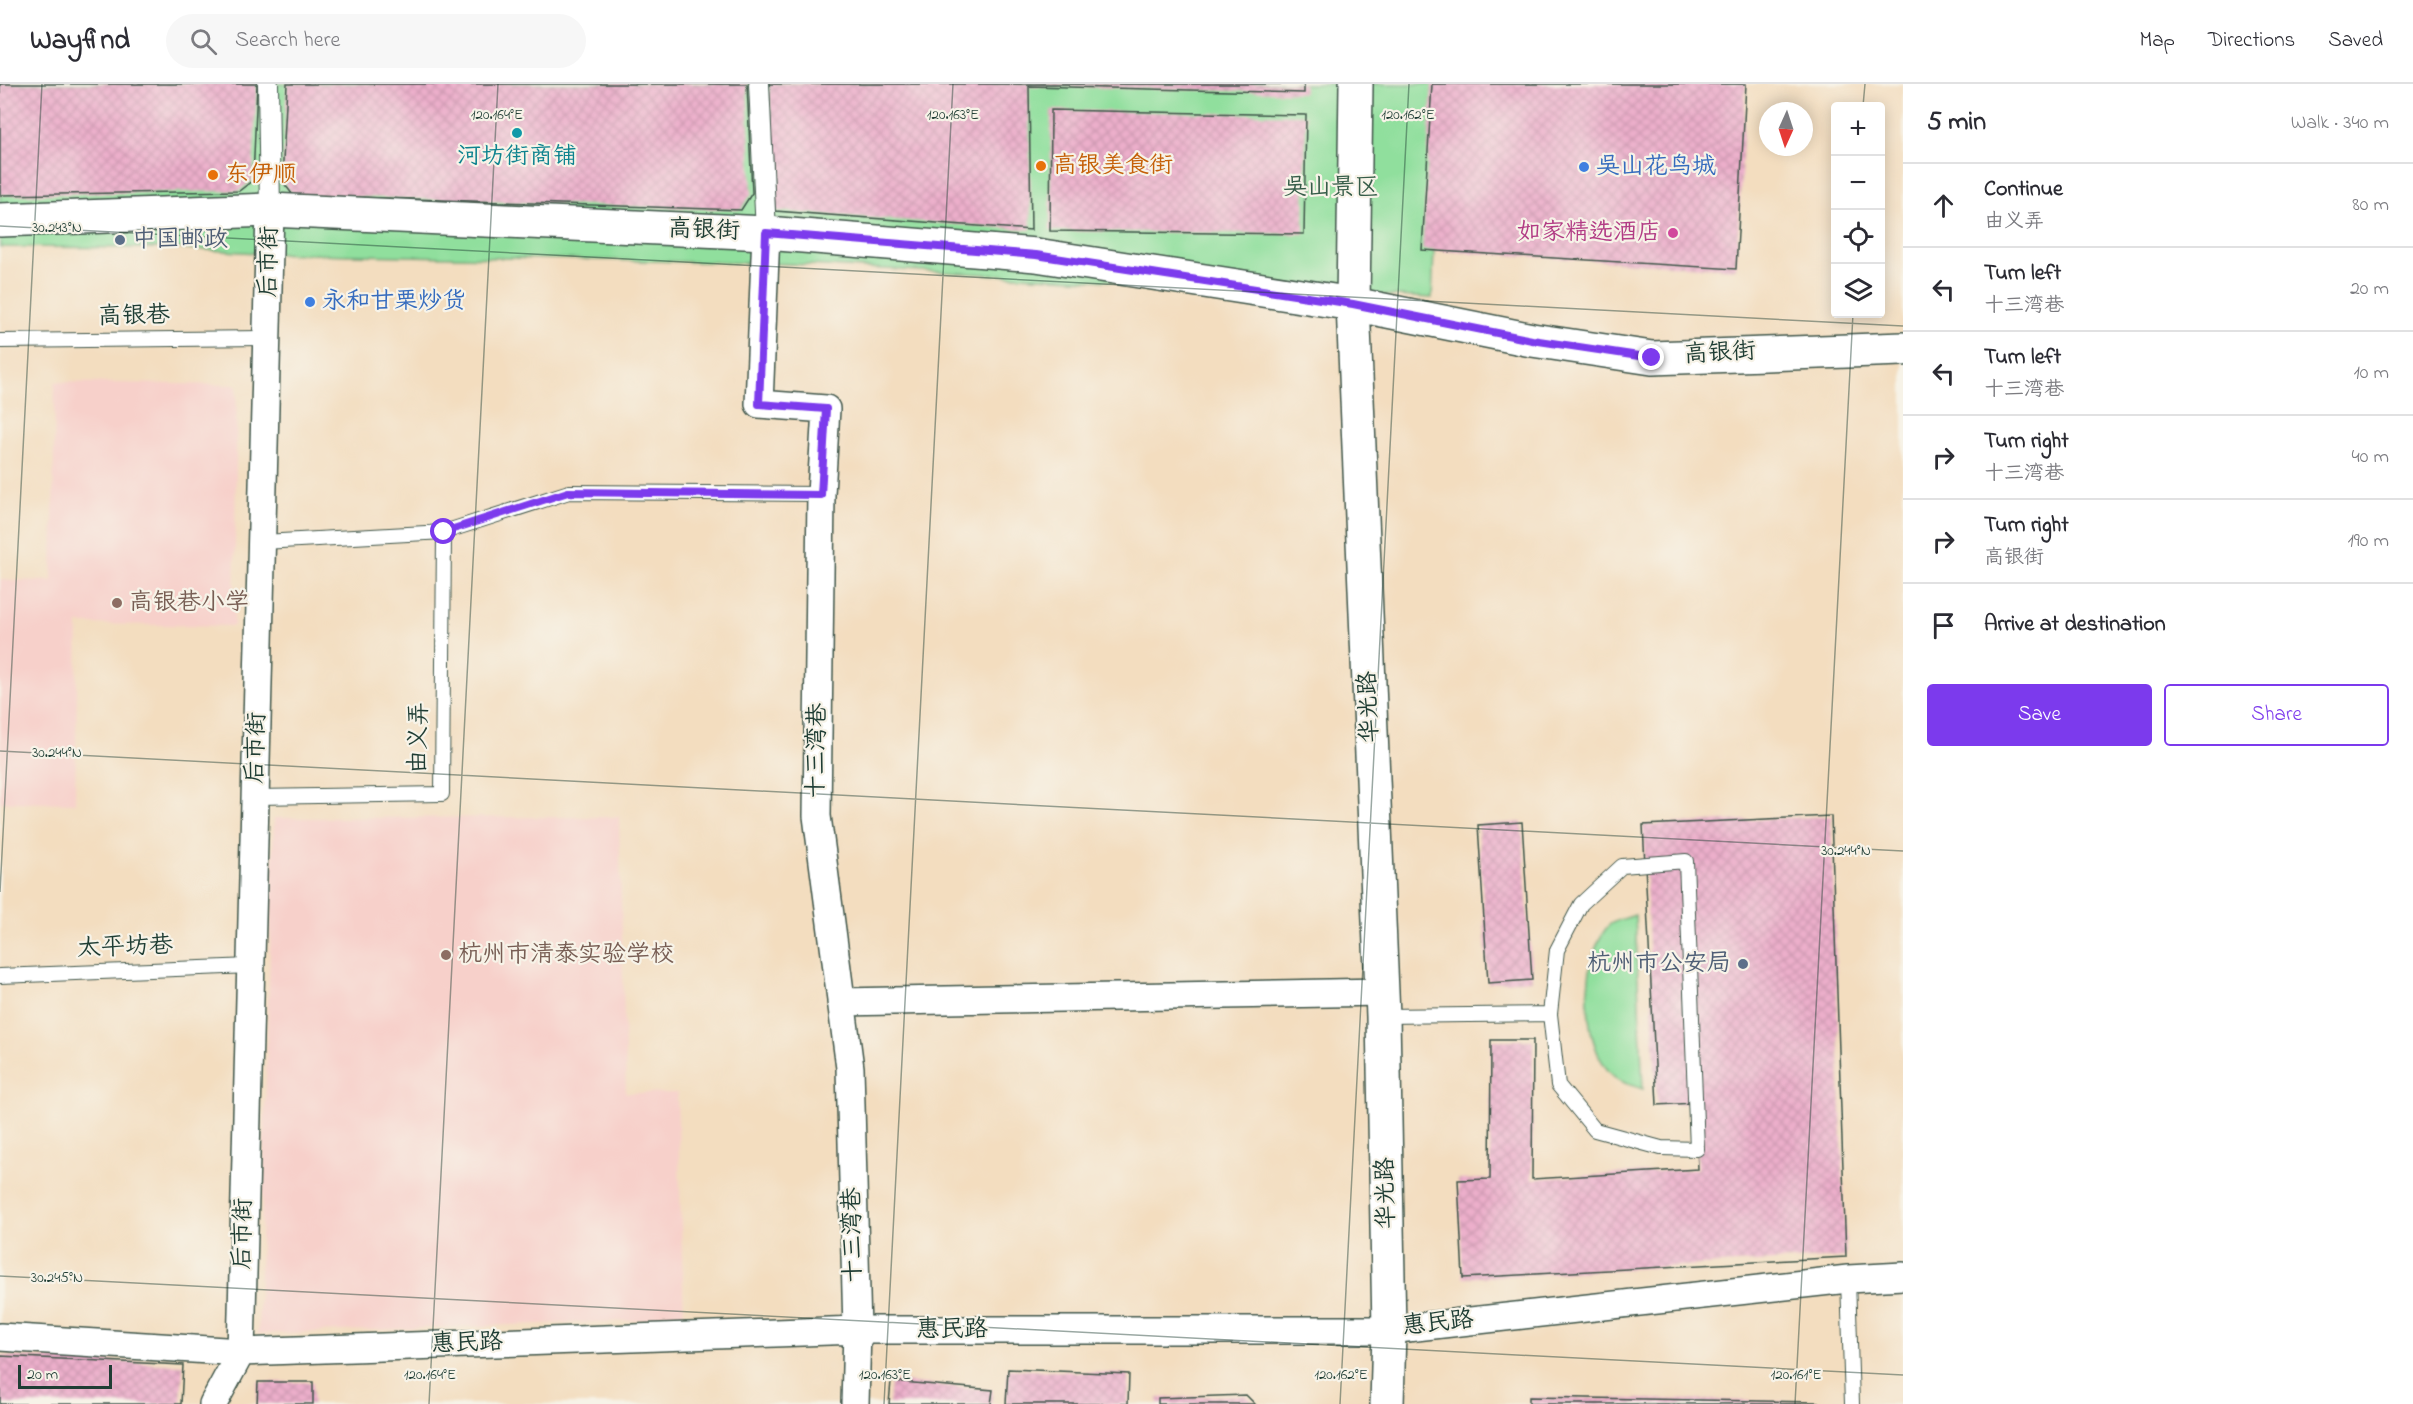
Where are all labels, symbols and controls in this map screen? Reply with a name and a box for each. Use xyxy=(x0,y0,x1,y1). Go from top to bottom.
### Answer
search box xyxy=(166,14,586,68)
text: Wayfind xyxy=(30,21,130,62)
icon: search xyxy=(187,25,220,58)
text: Search here xyxy=(235,25,340,57)
text: Map xyxy=(2139,26,2175,56)
text: Directions xyxy=(2208,26,2295,56)
text: Saved xyxy=(2328,26,2383,56)
north arrow xyxy=(1759,102,1813,156)
map controls xyxy=(1831,102,1885,318)
button: + xyxy=(1831,102,1885,156)
text: 120.164°E xyxy=(471,104,523,126)
text: 120.163°E xyxy=(927,104,979,126)
text: 120.162°E xyxy=(1381,104,1435,126)
text: 5 min xyxy=(1927,104,1986,142)
text: Walk · 340 m xyxy=(2291,109,2389,138)
marker: 河坊街商铺 xyxy=(510,126,524,140)
place label: 河坊街商铺 xyxy=(457,140,577,175)
place label: 高银美食街 xyxy=(1053,149,1173,184)
place label: 吴山花鸟城 xyxy=(1596,150,1716,185)
button: − xyxy=(1831,156,1885,210)
place label: 东伊顺 xyxy=(225,158,297,193)
marker: 高银美食街 xyxy=(1034,159,1048,173)
marker: 吴山花鸟城 xyxy=(1577,160,1591,174)
marker: 东伊顺 xyxy=(206,168,220,182)
park label: 吴山景区 xyxy=(1283,171,1379,206)
text: Continue xyxy=(1984,174,2063,206)
icon: ahead xyxy=(1927,189,1960,222)
text: 80 m xyxy=(2352,191,2389,220)
text: 由义弄 xyxy=(1984,208,2044,237)
button: locate xyxy=(1831,210,1885,264)
street label: 高银街 xyxy=(667,212,741,250)
place label: 如家精选酒店 xyxy=(1517,216,1661,251)
text: 30.243°N xyxy=(32,217,82,239)
place label: 中国邮政 xyxy=(132,223,228,258)
street label: 后市街 xyxy=(252,226,288,298)
marker: 如家精选酒店 xyxy=(1666,226,1680,240)
marker: 中国邮政 xyxy=(113,233,127,247)
text: Turn left xyxy=(1984,258,2061,290)
button: layers xyxy=(1831,264,1885,318)
icon: left xyxy=(1927,273,1960,306)
text: 20 m xyxy=(2350,275,2389,304)
place label: 永和甘栗炒货 xyxy=(322,285,466,320)
text: 十三湾巷 xyxy=(1984,292,2064,321)
marker: 永和甘栗炒货 xyxy=(303,295,317,309)
street label: 高银巷 xyxy=(98,299,170,335)
street label: 高银街 xyxy=(1683,335,1757,373)
text: Turn left xyxy=(1984,342,2061,374)
route end xyxy=(1638,344,1664,370)
icon: left xyxy=(1927,357,1960,390)
text: 10 m xyxy=(2353,359,2389,388)
text: 十三湾巷 xyxy=(1984,376,2064,405)
text: Turn right xyxy=(1984,426,2069,458)
icon: right xyxy=(1927,441,1960,474)
text: 40 m xyxy=(2352,443,2389,472)
text: 十三湾巷 xyxy=(1984,460,2064,489)
text: Turn right xyxy=(1984,510,2069,542)
route start xyxy=(430,518,456,544)
icon: right xyxy=(1927,525,1960,558)
text: 190 m xyxy=(2347,527,2389,556)
text: 高银街 xyxy=(1984,544,2044,573)
place label: 高银巷小学 xyxy=(129,586,249,621)
marker: 高银巷小学 xyxy=(110,596,124,610)
icon: arrive xyxy=(1927,609,1960,642)
text: Arrive at destination xyxy=(1984,609,2166,641)
street label: 华光路 xyxy=(1351,670,1389,744)
button: Save xyxy=(1927,684,2152,746)
button: Share xyxy=(2164,684,2389,746)
street label: 由义弄 xyxy=(402,702,438,774)
street label: 十三湾巷 xyxy=(800,703,836,799)
street label: 后市街 xyxy=(238,711,276,785)
text: 30.244°N xyxy=(32,742,82,764)
text: 30.244°N xyxy=(1821,840,1871,862)
street label: 太平坊巷 xyxy=(76,929,174,967)
place label: 杭州市清泰实验学校 xyxy=(458,938,674,973)
place label: 杭州市公安局 xyxy=(1587,947,1731,982)
marker: 杭州市清泰实验学校 xyxy=(439,948,453,962)
marker: 杭州市公安局 xyxy=(1736,957,1750,971)
street label: 华光路 xyxy=(1369,1157,1405,1229)
street label: 十三湾巷 xyxy=(836,1187,872,1283)
street label: 后市街 xyxy=(226,1198,262,1270)
text: 30.245°N xyxy=(31,1267,83,1289)
street label: 惠民路 xyxy=(1400,1303,1476,1345)
street label: 惠民路 xyxy=(916,1313,988,1348)
street label: 惠民路 xyxy=(430,1325,504,1363)
scale bar xyxy=(18,1362,112,1390)
text: 20 m xyxy=(27,1363,58,1387)
text: 120.164°E xyxy=(404,1364,456,1386)
text: 120.163°E xyxy=(859,1364,911,1386)
text: 120.162°E xyxy=(1314,1364,1368,1386)
text: 120.161°E xyxy=(1770,1364,1822,1386)

